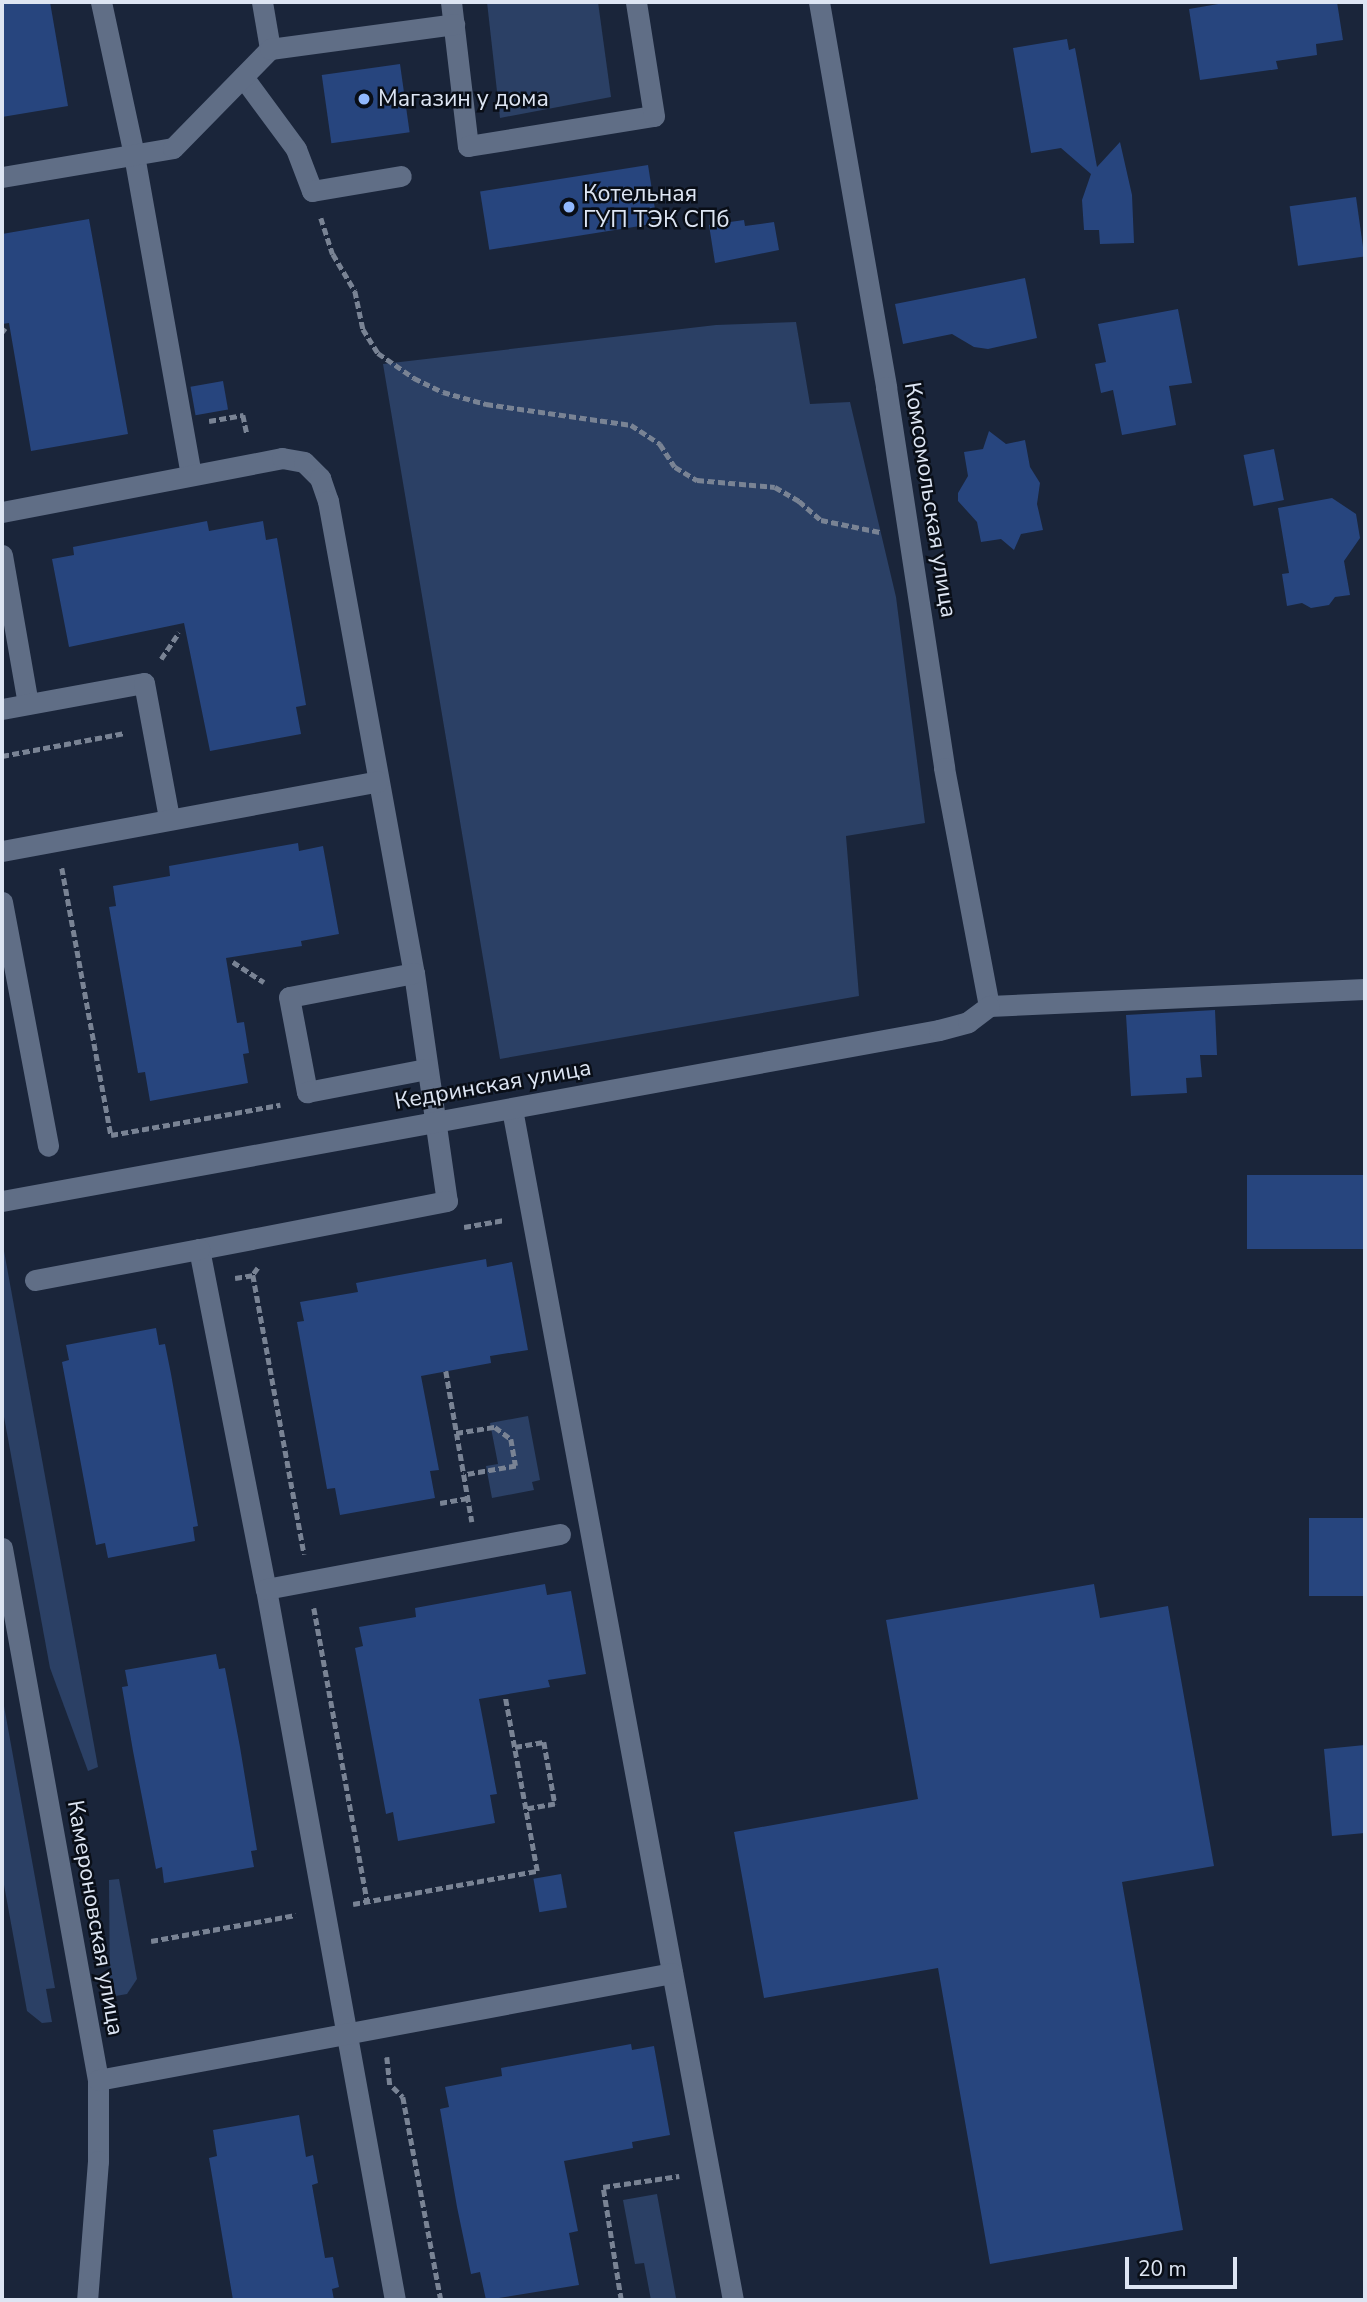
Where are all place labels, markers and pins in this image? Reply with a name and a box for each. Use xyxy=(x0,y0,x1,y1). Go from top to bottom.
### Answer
place label: Магазин у дома xyxy=(378,85,549,113)
marker: Магазин у дома xyxy=(356,91,372,107)
place label: Котельная ГУП ТЭК СПб xyxy=(583,180,729,234)
marker: Котельная ГУП ТЭК СПб xyxy=(561,199,577,215)

